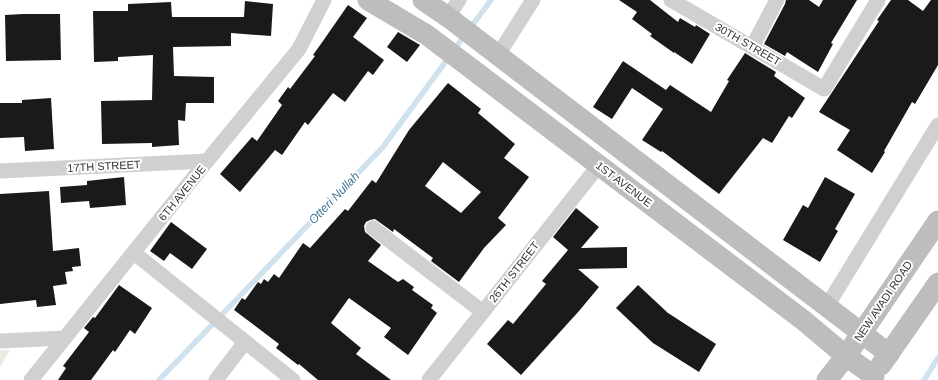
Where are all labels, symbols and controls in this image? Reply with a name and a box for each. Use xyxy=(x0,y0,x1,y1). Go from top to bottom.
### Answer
street label: 30TH STREET xyxy=(713,20,783,68)
street label: 17TH STREET xyxy=(67,158,141,174)
street label: 1ST AVENUE xyxy=(594,159,654,209)
street label: 6TH AVENUE xyxy=(156,163,208,223)
water label: Otteri Nullah xyxy=(306,169,362,227)
street label: 26TH STREET xyxy=(487,239,541,305)
street label: NEW AVADI ROAD xyxy=(852,258,914,343)

